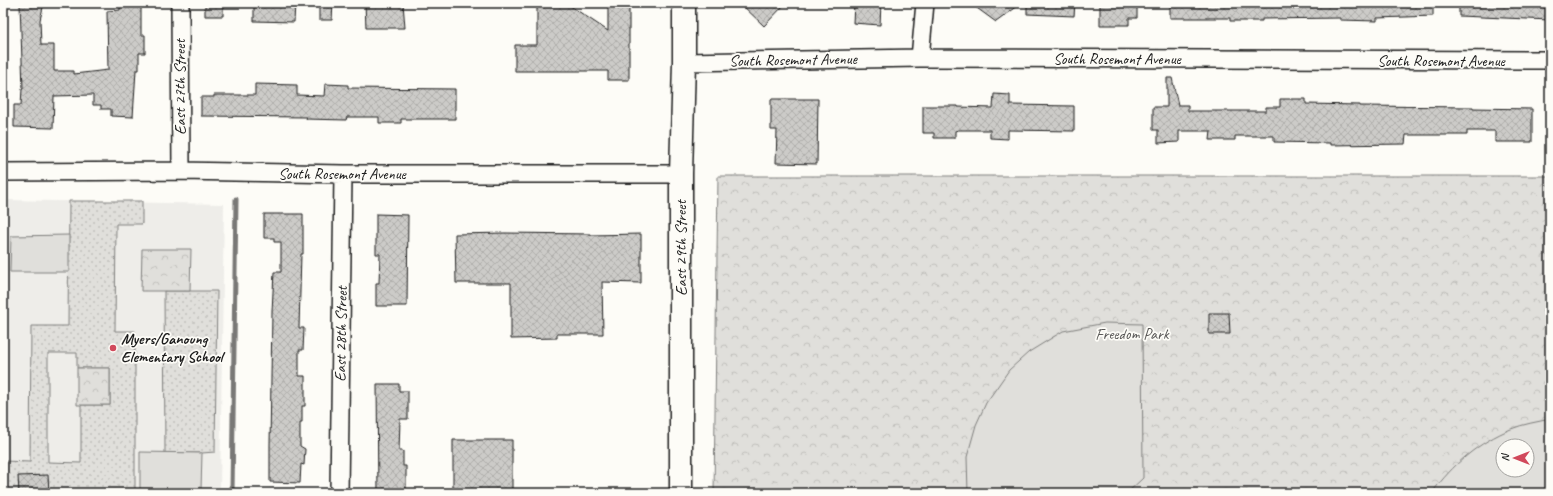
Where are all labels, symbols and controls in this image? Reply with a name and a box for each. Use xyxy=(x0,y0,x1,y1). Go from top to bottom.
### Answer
street label: East 27th Street xyxy=(170,38,190,135)
street label: South Rosemont Avenue xyxy=(729,49,859,71)
street label: South Rosemont Avenue xyxy=(1053,49,1183,69)
street label: South Rosemont Avenue xyxy=(1377,51,1507,71)
street label: South Rosemont Avenue xyxy=(278,164,408,184)
street label: East 29th Street xyxy=(671,199,691,296)
street label: East 28th Street xyxy=(330,284,352,382)
park label: Freedom Park xyxy=(1095,324,1170,344)
place label: Myers/Ganoung Elementary School xyxy=(121,329,226,367)
marker: Myers/Ganoung Elementary School xyxy=(108,343,118,353)
north arrow xyxy=(1495,438,1535,478)
text: N xyxy=(1498,452,1512,461)

